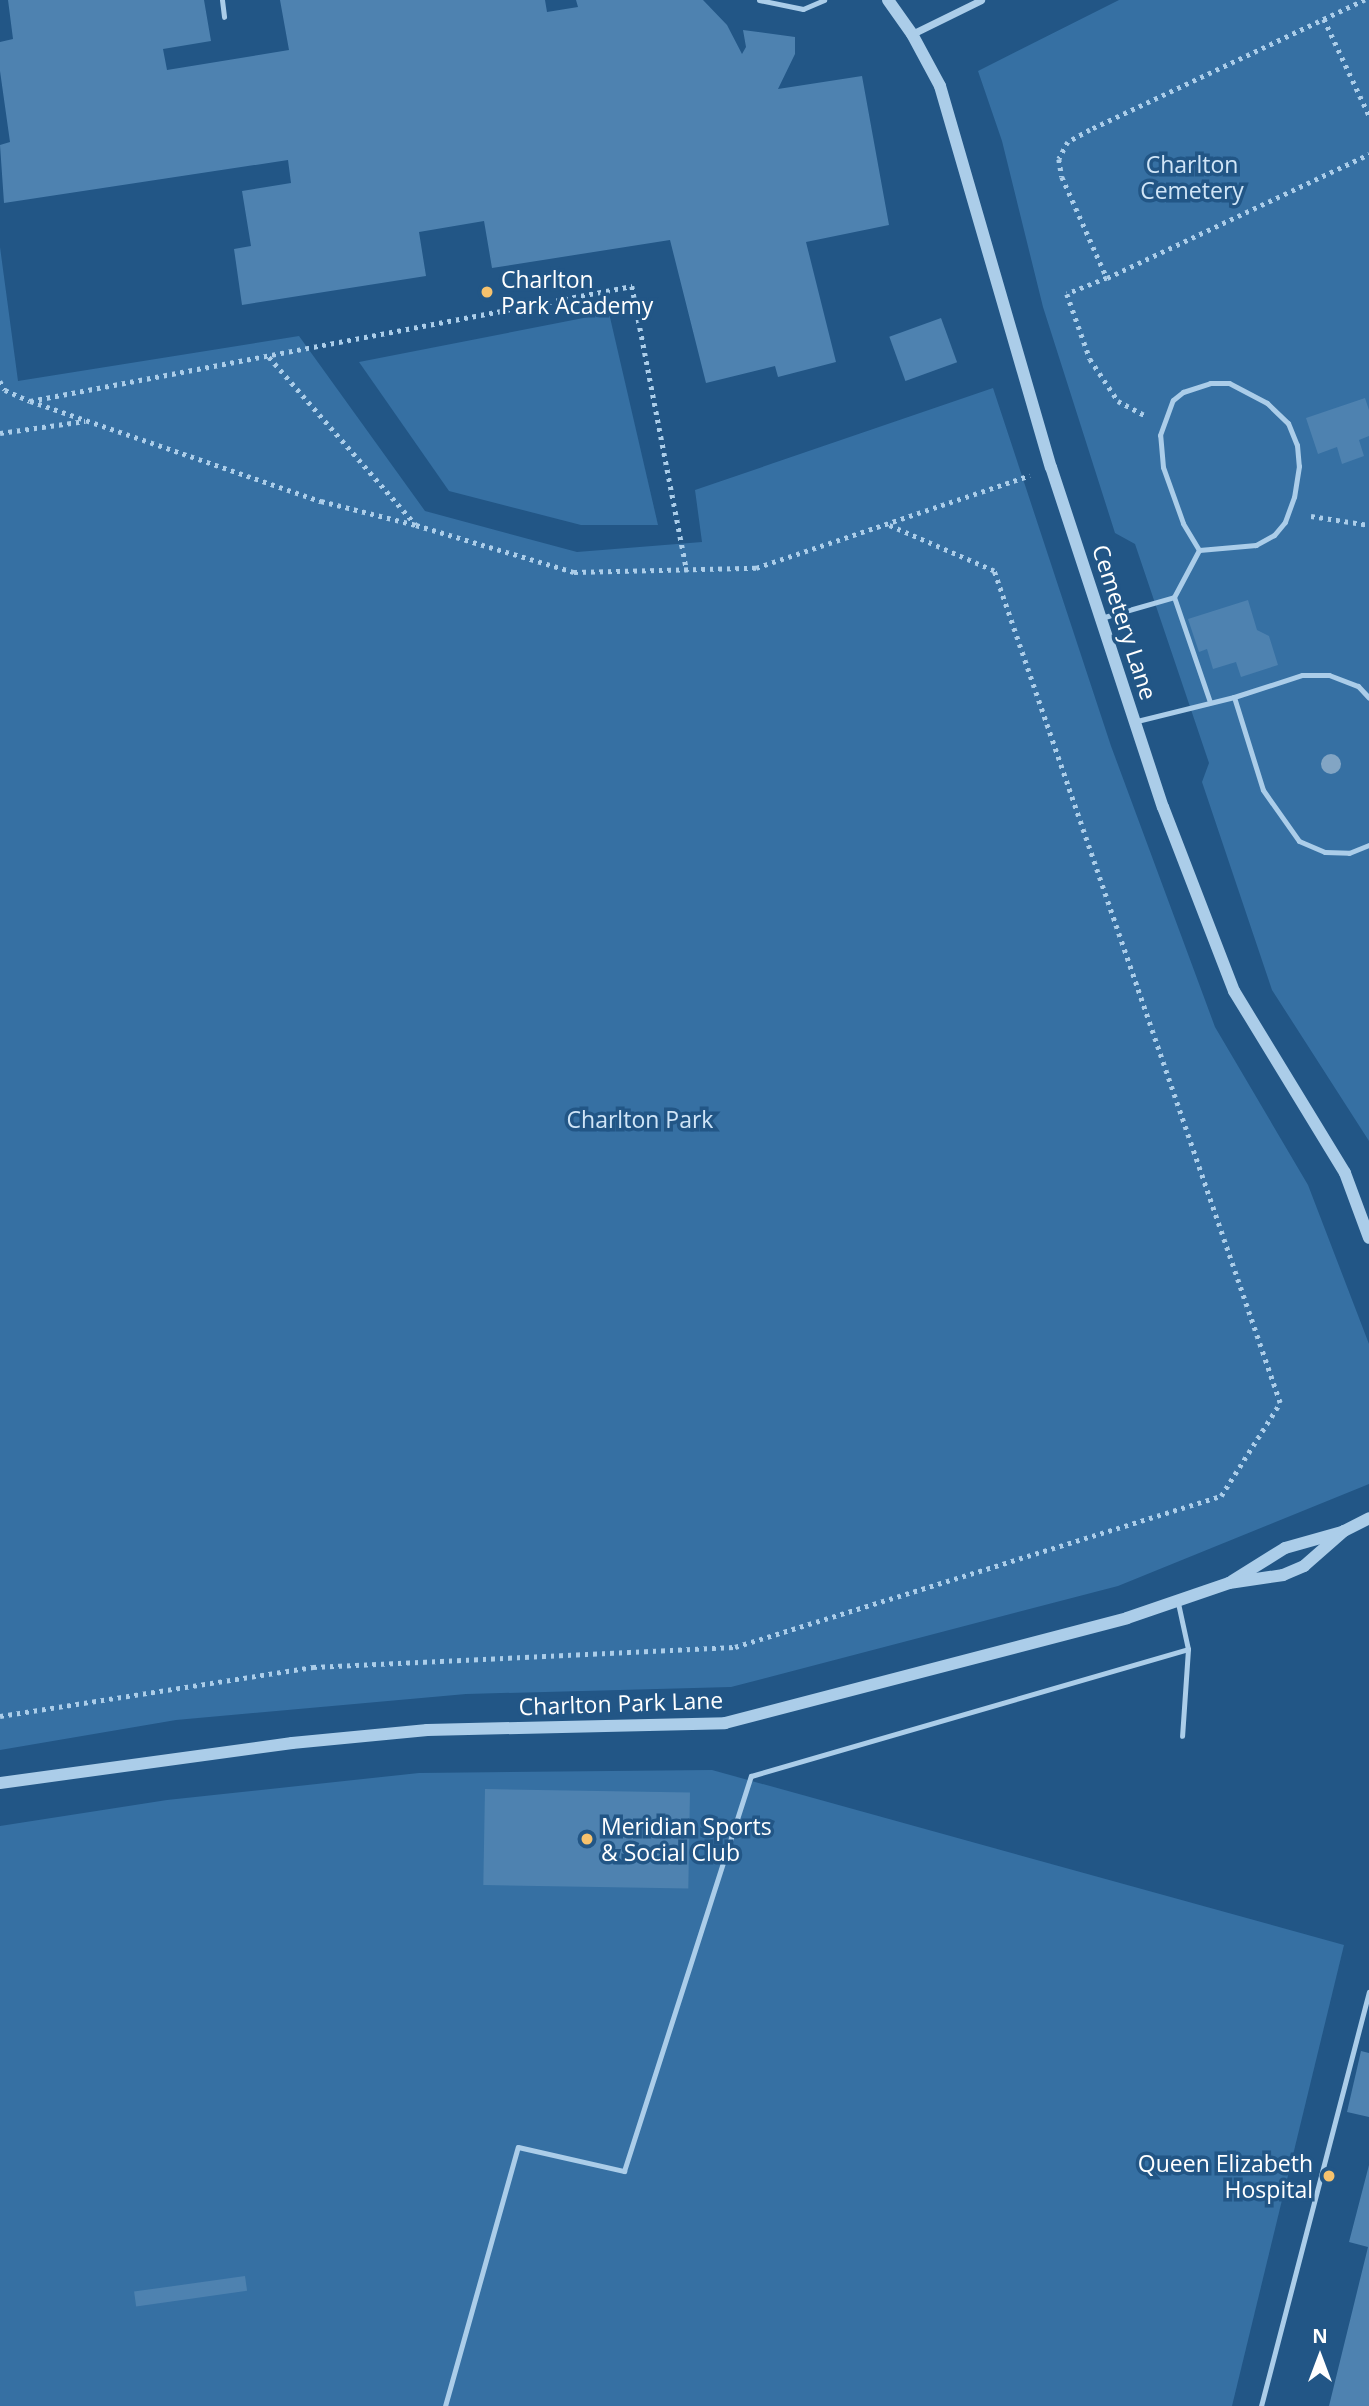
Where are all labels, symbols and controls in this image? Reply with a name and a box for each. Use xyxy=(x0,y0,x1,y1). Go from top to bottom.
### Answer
park label: Charlton Cemetery xyxy=(1140,150,1244,204)
place label: Charlton Park Academy xyxy=(501,265,653,319)
marker: Charlton Park Academy xyxy=(479,284,495,300)
street label: Cemetery Lane xyxy=(1087,541,1163,703)
park label: Charlton Park xyxy=(567,1105,713,1133)
street label: Charlton Park Lane xyxy=(518,1686,724,1720)
place label: Meridian Sports & Social Club xyxy=(601,1812,772,1866)
marker: Meridian Sports & Social Club xyxy=(579,1831,595,1847)
place label: Queen Elizabeth Hospital xyxy=(1138,2149,1313,2203)
marker: Queen Elizabeth Hospital xyxy=(1319,2166,1339,2186)
north arrow xyxy=(1285,2322,1355,2392)
text: N xyxy=(1312,2323,1328,2349)

